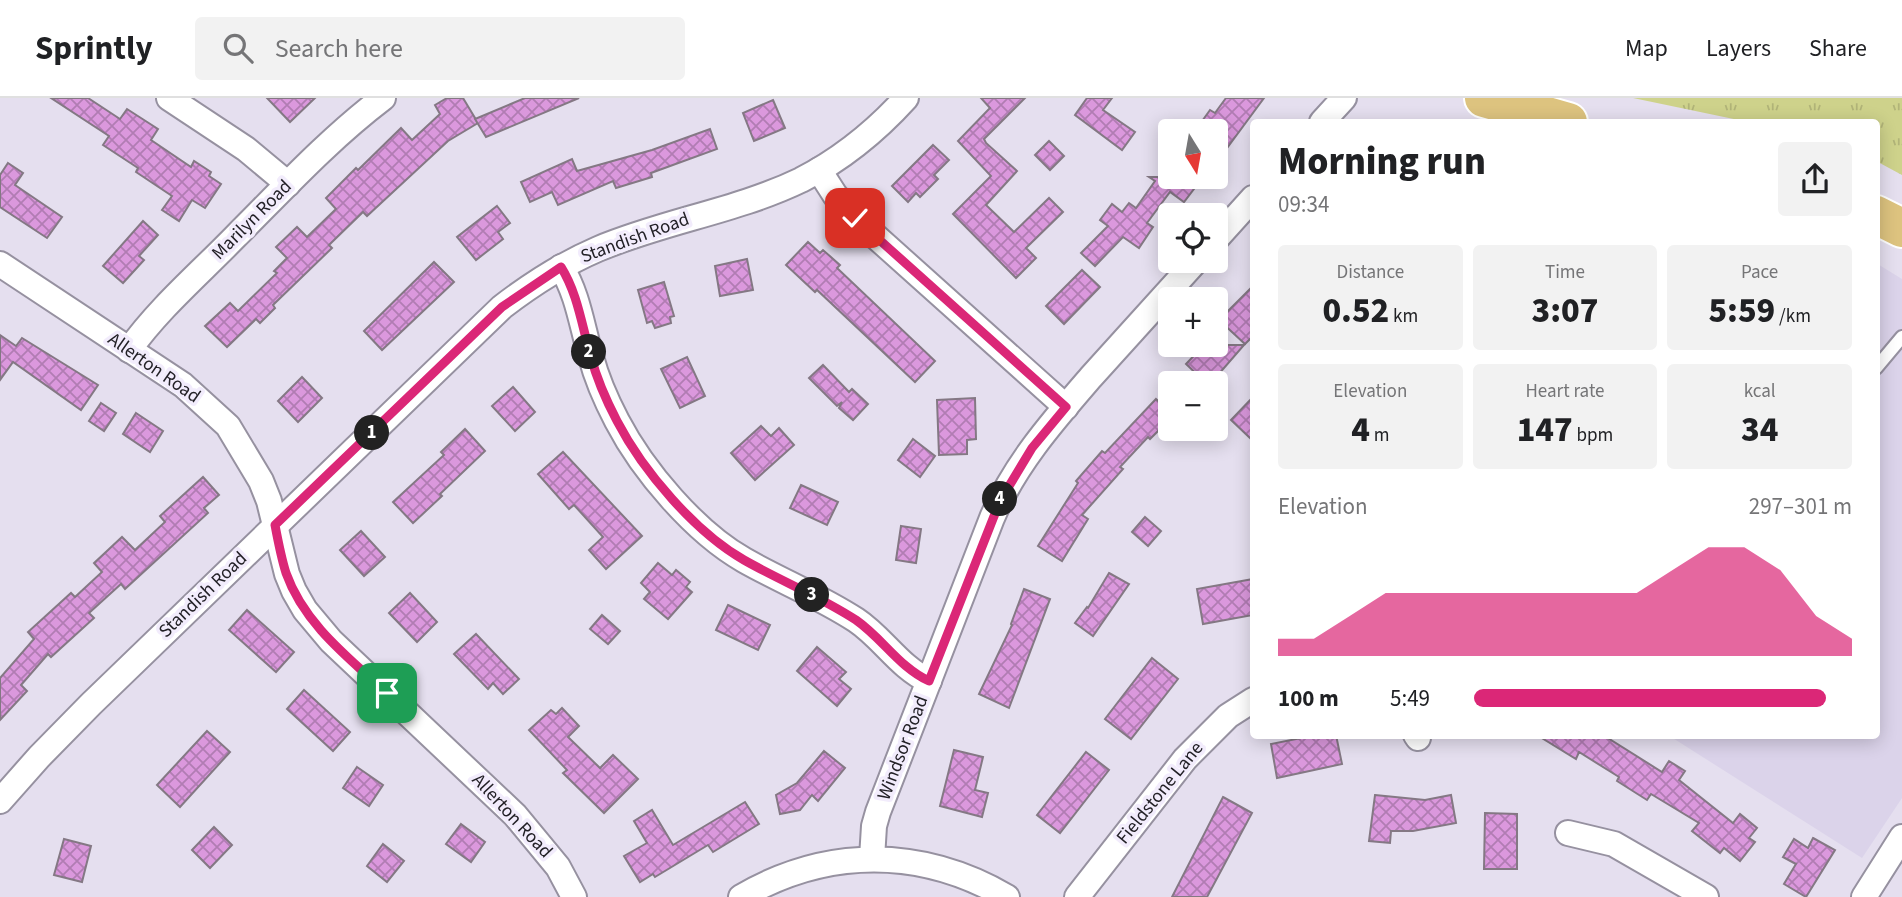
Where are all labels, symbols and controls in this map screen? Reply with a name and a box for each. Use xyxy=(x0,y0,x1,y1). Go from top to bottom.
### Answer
search box xyxy=(195,17,685,80)
text: Sprintly xyxy=(35,25,153,72)
icon: search xyxy=(219,29,257,67)
text: Search here xyxy=(275,30,403,67)
text: Map xyxy=(1625,31,1668,66)
text: Layers xyxy=(1706,31,1771,66)
text: Share xyxy=(1809,31,1867,66)
north arrow xyxy=(1158,119,1228,189)
map controls xyxy=(1158,119,1228,441)
text: Morning run xyxy=(1278,135,1486,189)
button: share xyxy=(1778,142,1852,216)
street label: Marilyn Road xyxy=(206,174,298,266)
pin xyxy=(825,188,885,248)
text: 09:34 xyxy=(1278,188,1329,221)
icon: check xyxy=(836,199,874,237)
button: locate xyxy=(1158,203,1228,273)
street label: Standish Road xyxy=(577,206,693,270)
text: Distance xyxy=(1337,259,1404,286)
text: Time xyxy=(1545,259,1585,286)
text: Pace xyxy=(1741,259,1778,286)
text: 0.52 xyxy=(1322,286,1389,336)
text: 3:07 xyxy=(1532,286,1598,336)
text: 5:59 xyxy=(1708,286,1775,336)
button: + xyxy=(1158,287,1228,357)
text: km xyxy=(1389,303,1418,330)
text: /km xyxy=(1775,303,1811,330)
street label: Allerton Road xyxy=(102,326,206,410)
pin: 2 xyxy=(572,334,606,370)
text: 2 xyxy=(583,338,594,365)
button: − xyxy=(1158,371,1228,441)
text: Elevation xyxy=(1333,378,1407,405)
text: Heart rate xyxy=(1525,378,1604,405)
text: kcal xyxy=(1744,378,1776,405)
text: 4 xyxy=(1351,405,1370,455)
text: 147 xyxy=(1517,405,1573,455)
text: 34 xyxy=(1741,405,1778,455)
pin: 1 xyxy=(354,416,390,450)
text: 1 xyxy=(366,419,377,446)
text: m xyxy=(1370,422,1389,449)
text: bpm xyxy=(1573,422,1613,449)
pin: 4 xyxy=(982,482,1018,516)
text: 4 xyxy=(994,485,1005,512)
text: Elevation xyxy=(1278,490,1368,523)
text: 297–301 m xyxy=(1749,490,1852,523)
street label: Standish Road xyxy=(153,546,253,644)
pin: 3 xyxy=(794,578,830,612)
text: 3 xyxy=(806,581,817,608)
pin xyxy=(357,663,417,723)
icon: arrive xyxy=(368,674,406,712)
text: 100 m xyxy=(1278,682,1339,715)
text: 5:49 xyxy=(1390,682,1430,715)
street label: Windsor Road xyxy=(871,692,935,804)
street label: Fieldstone Lane xyxy=(1110,736,1210,850)
street label: Allerton Road xyxy=(465,767,559,865)

